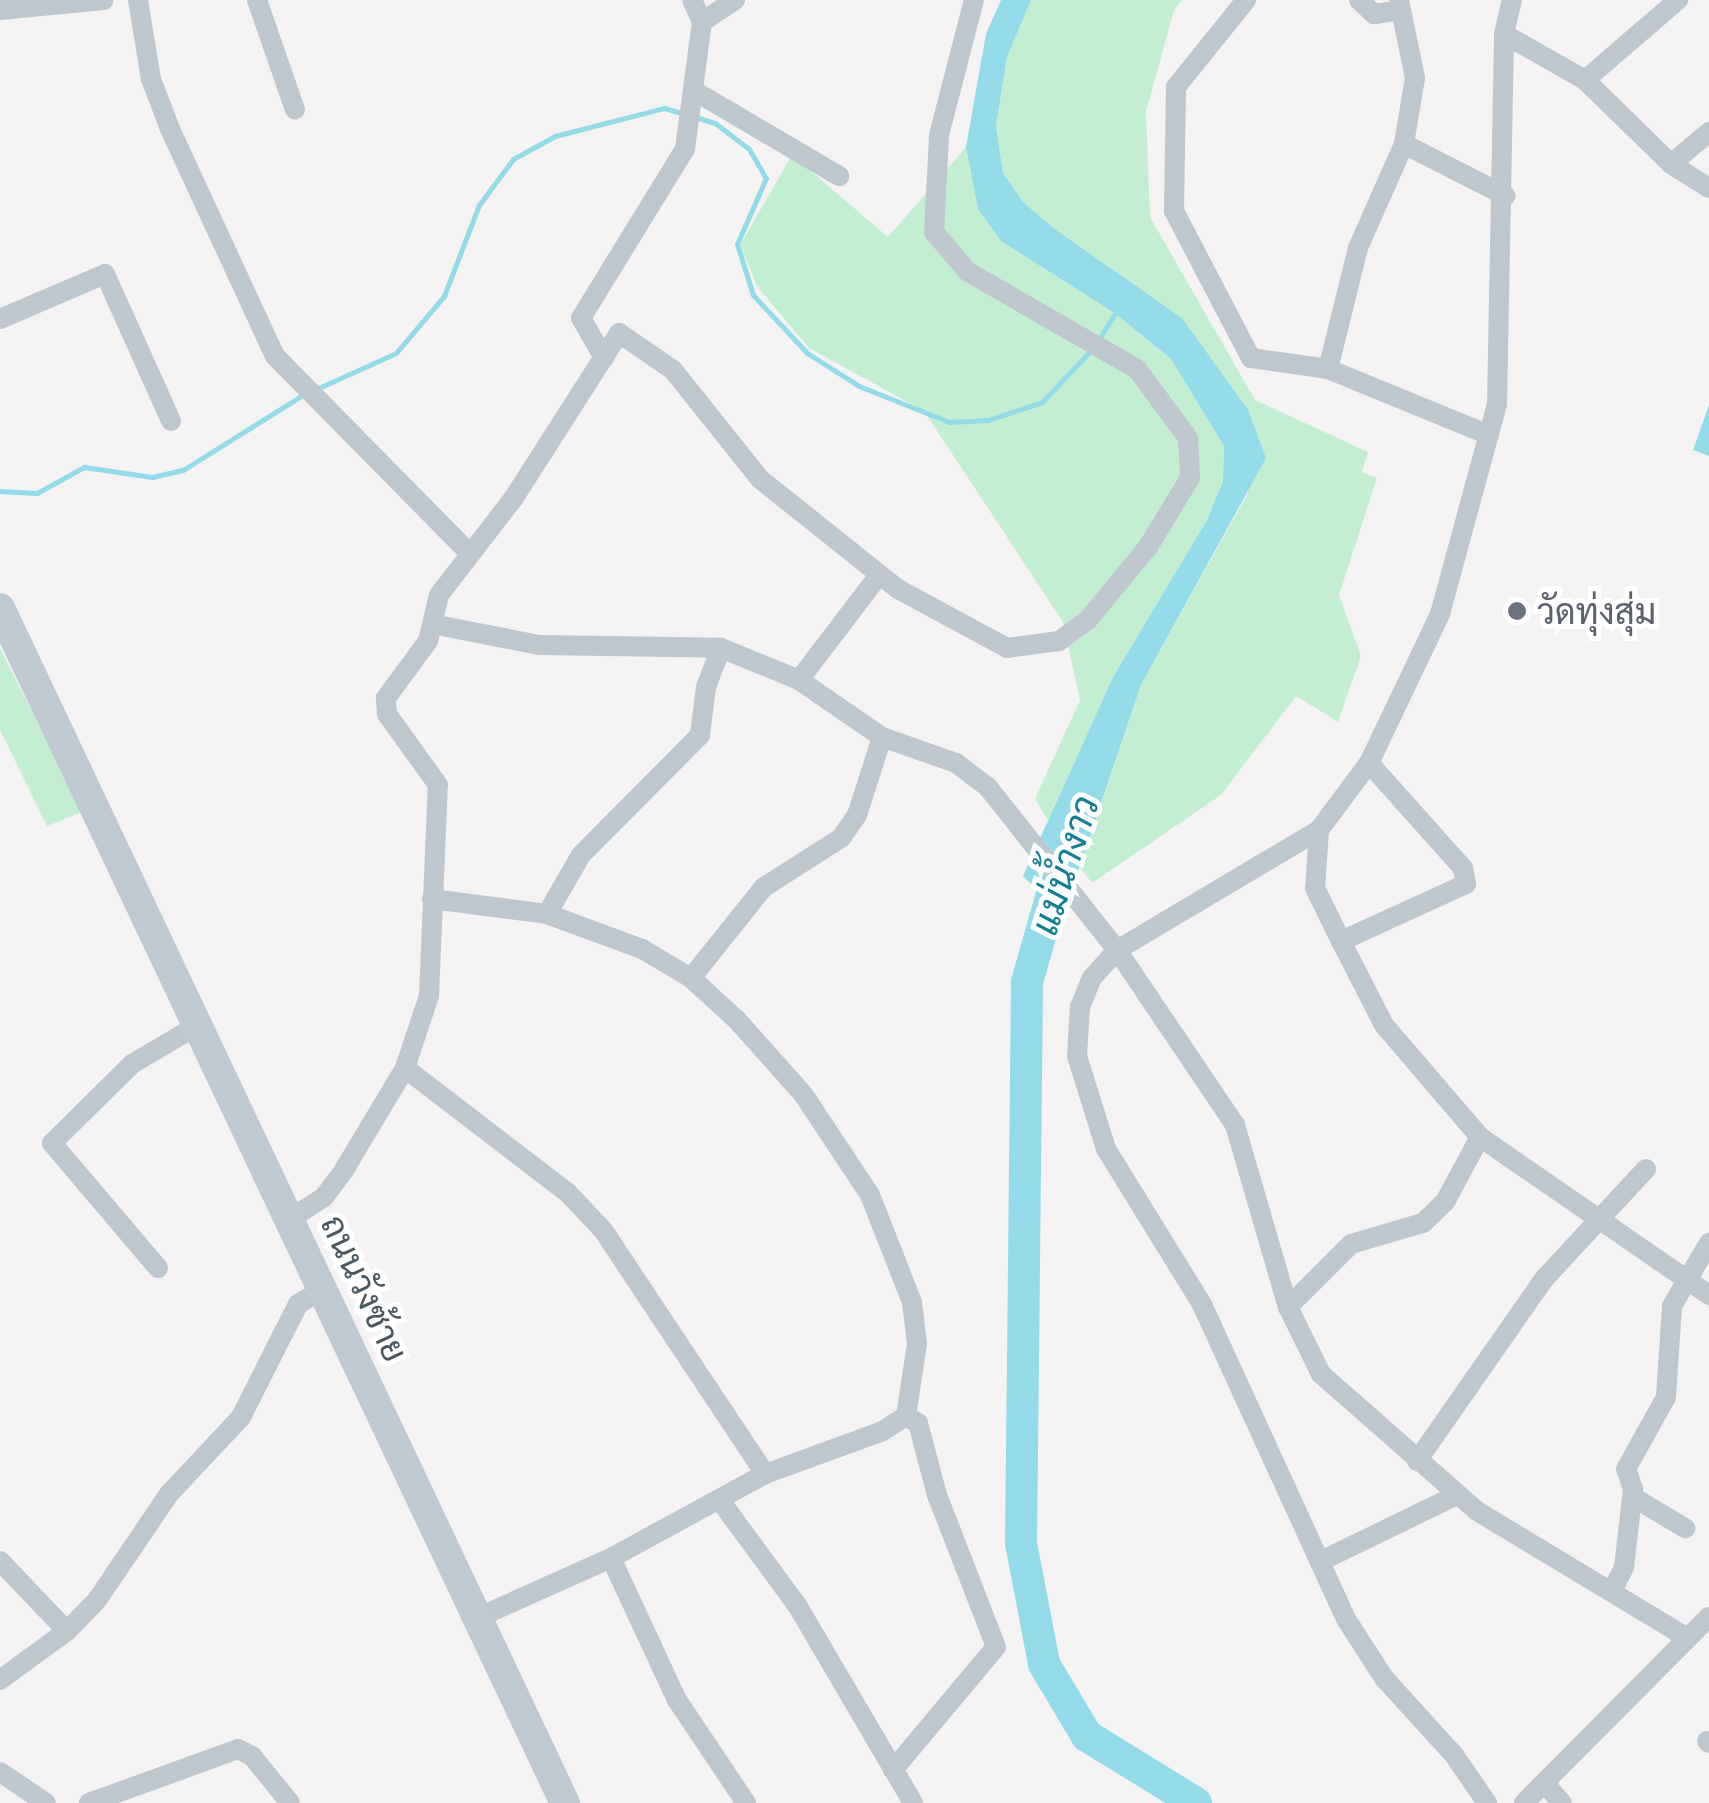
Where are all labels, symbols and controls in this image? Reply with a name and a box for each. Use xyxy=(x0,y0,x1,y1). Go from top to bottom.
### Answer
place label: วัดทุ่งสุ่ม xyxy=(1537,590,1656,632)
marker: วัดทุ่งสุ่ม xyxy=(1506,600,1528,622)
water label: แม่น้ำงาว xyxy=(1020,790,1108,940)
street label: ถนนวังซ้าย xyxy=(313,1208,417,1368)

